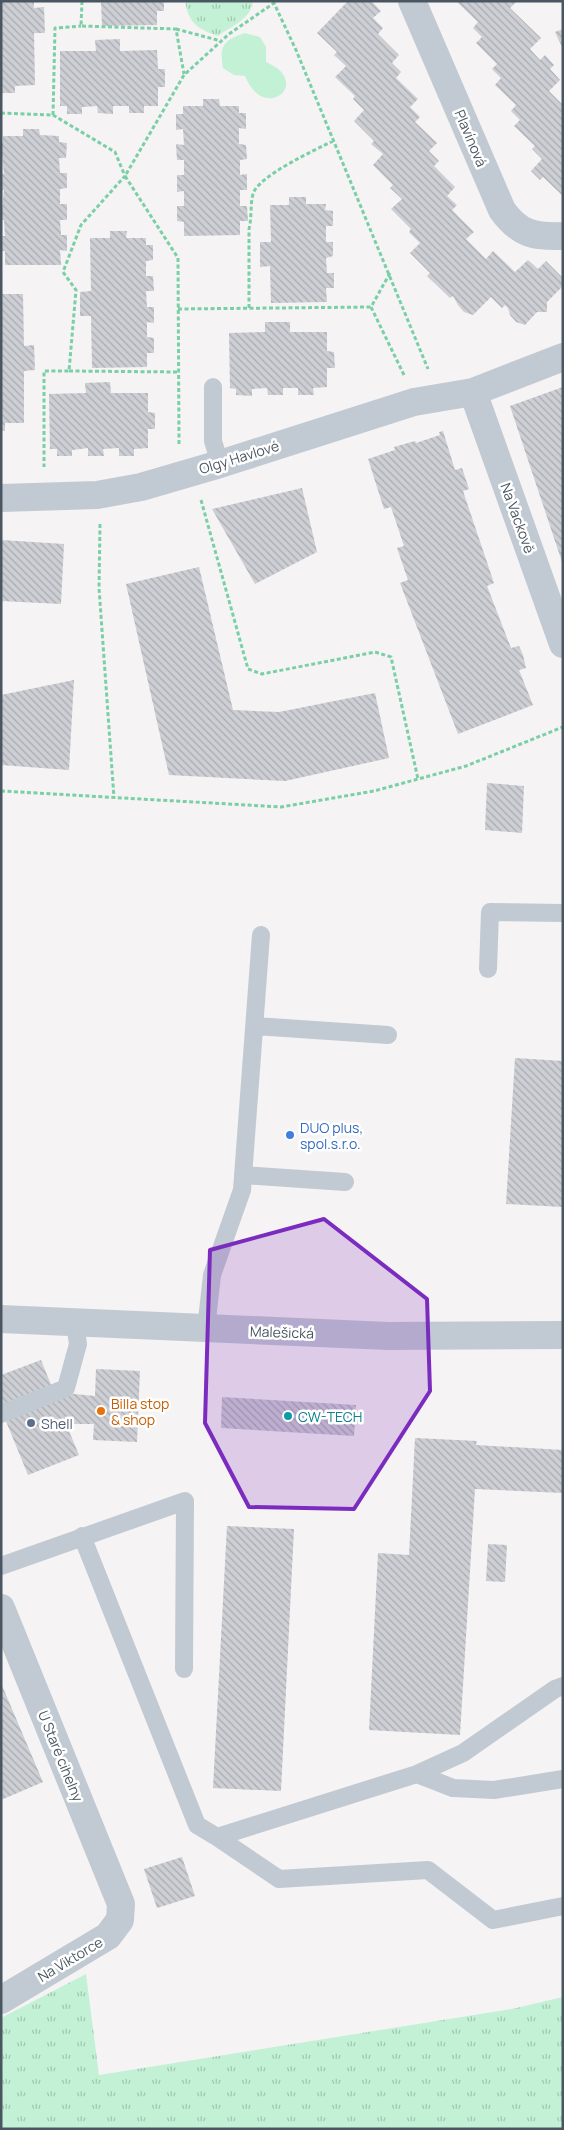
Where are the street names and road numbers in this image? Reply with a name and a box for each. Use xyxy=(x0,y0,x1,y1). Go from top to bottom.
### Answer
street label: Plavínová xyxy=(450,107,492,169)
street label: Olgy Havlové xyxy=(197,436,281,478)
street label: Na Vackově xyxy=(496,480,540,556)
street label: Malešická xyxy=(250,1321,314,1343)
street label: U Staré cihelny xyxy=(34,1708,88,1805)
street label: Na Viktorce xyxy=(34,1932,106,1986)

